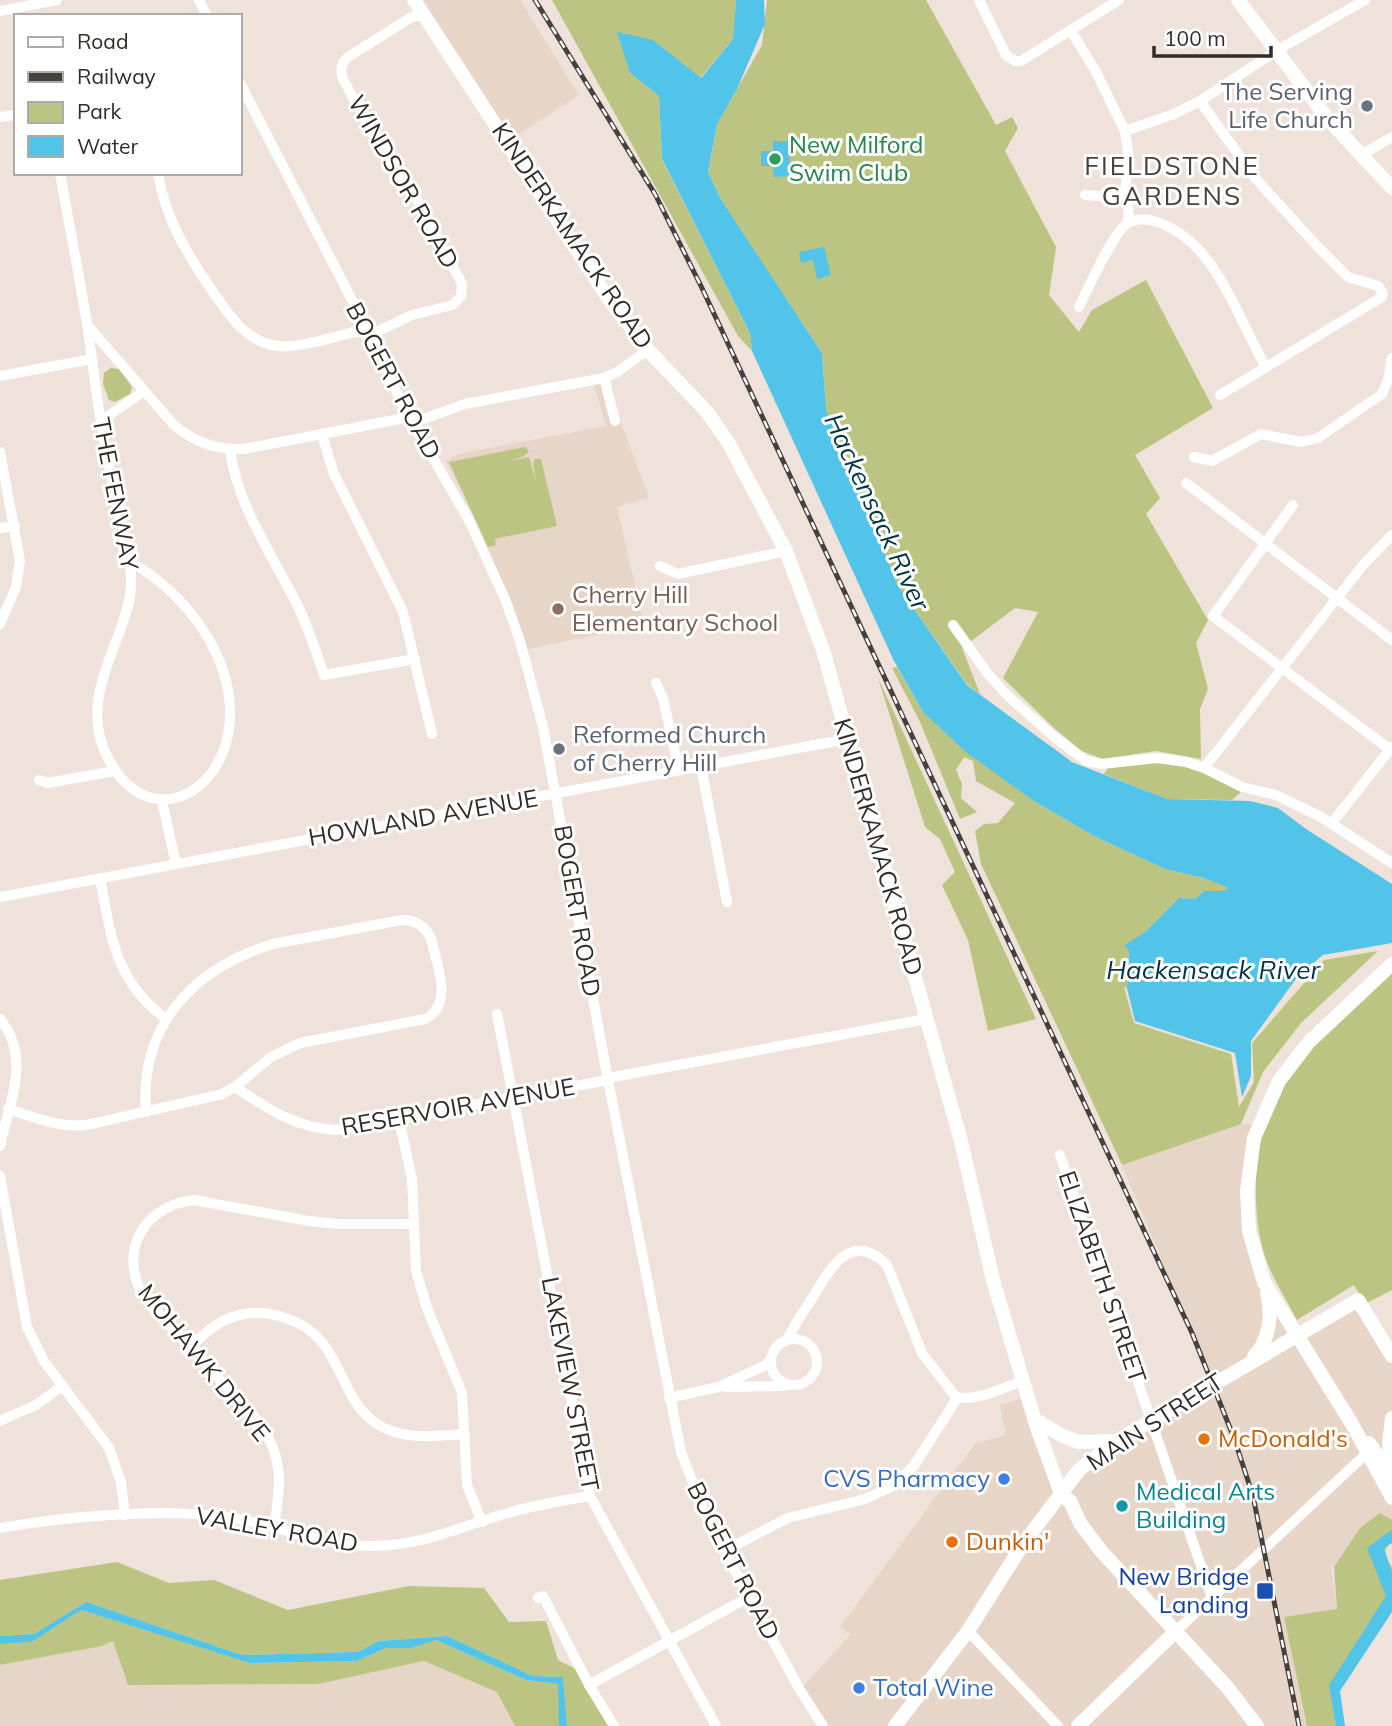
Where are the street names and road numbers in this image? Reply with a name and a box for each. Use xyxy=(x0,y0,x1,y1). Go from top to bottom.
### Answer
street label: WINDSOR ROAD xyxy=(342,89,466,274)
street label: KINDERKAMACK ROAD xyxy=(486,117,660,354)
street label: BOGERT ROAD xyxy=(340,297,448,464)
street label: THE FENWAY xyxy=(86,415,146,573)
street label: KINDERKAMACK ROAD xyxy=(828,715,930,979)
street label: HOWLAND AVENUE xyxy=(306,782,540,852)
street label: BOGERT ROAD xyxy=(548,823,608,999)
street label: RESERVOIR AVENUE xyxy=(339,1071,577,1141)
street label: ELIZABETH STREET xyxy=(1053,1167,1154,1387)
street label: LAKEVIEW STREET xyxy=(536,1274,607,1494)
street label: MOHAWK DRIVE xyxy=(132,1278,277,1447)
street label: MAIN STREET xyxy=(1081,1366,1229,1476)
street label: BOGERT ROAD xyxy=(681,1476,787,1645)
street label: VALLEY ROAD xyxy=(194,1500,361,1558)

